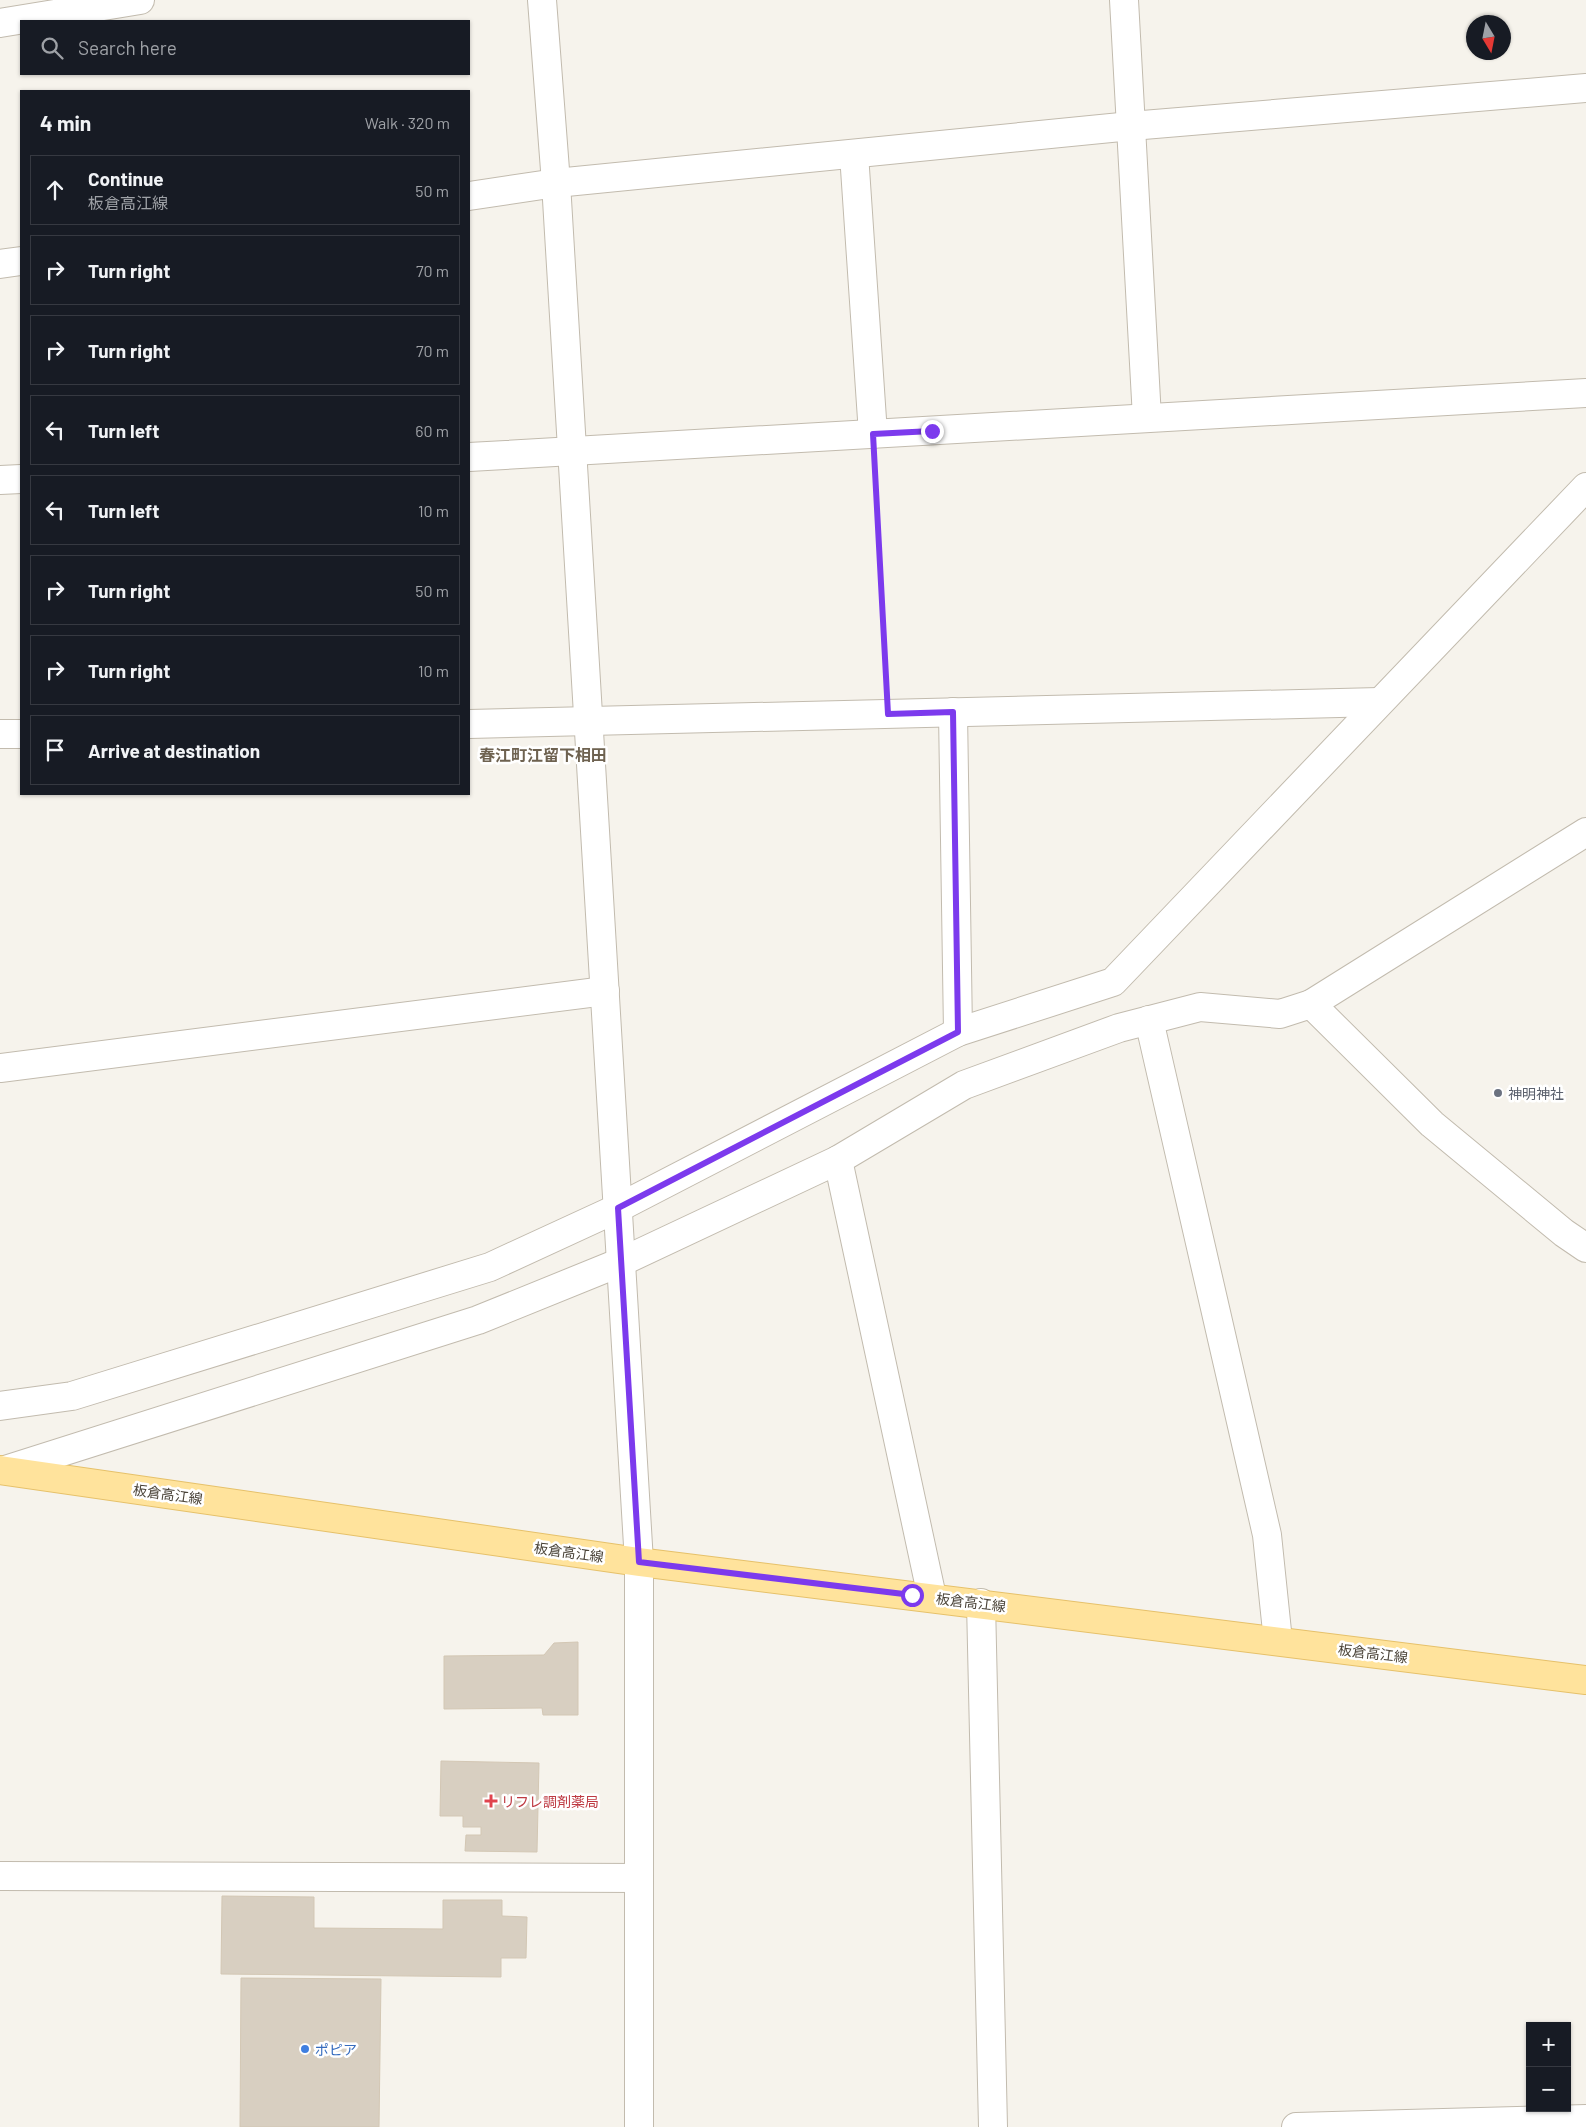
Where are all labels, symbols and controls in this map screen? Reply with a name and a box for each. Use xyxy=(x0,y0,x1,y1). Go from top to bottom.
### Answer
north arrow xyxy=(1466,15,1511,60)
search box xyxy=(20,20,470,75)
icon: search xyxy=(38,34,66,62)
text: Search here xyxy=(78,36,177,59)
text: 4 min xyxy=(40,110,91,135)
text: Walk · 320 m xyxy=(365,113,450,132)
text: Continue xyxy=(88,167,164,190)
icon: ahead xyxy=(41,176,69,204)
text: 50 m xyxy=(415,181,449,200)
text: 板倉高江線 xyxy=(88,193,168,212)
icon: right xyxy=(41,256,69,284)
text: Turn right xyxy=(88,259,170,282)
text: 70 m xyxy=(416,261,449,280)
icon: right xyxy=(41,336,69,364)
text: Turn right xyxy=(88,339,170,362)
text: 70 m xyxy=(416,341,449,360)
icon: left xyxy=(41,416,69,444)
text: Turn left xyxy=(88,419,159,442)
route end xyxy=(921,420,944,443)
text: 60 m xyxy=(415,421,449,440)
icon: left xyxy=(41,496,69,524)
text: Turn left xyxy=(88,499,159,522)
text: 10 m xyxy=(418,501,449,520)
icon: right xyxy=(41,576,69,604)
text: Turn right xyxy=(88,579,170,602)
text: 50 m xyxy=(415,581,449,600)
icon: right xyxy=(41,656,69,684)
text: Turn right xyxy=(88,659,170,682)
text: 10 m xyxy=(418,661,449,680)
icon: arrive xyxy=(41,736,69,764)
text: Arrive at destination xyxy=(88,739,260,762)
district label: 春江町江留下相田 xyxy=(479,745,607,764)
place label: 神明神社 xyxy=(1508,1085,1564,1102)
marker: 神明神社 xyxy=(1492,1087,1504,1099)
street label: 板倉高江線 xyxy=(132,1481,204,1507)
street label: 板倉高江線 xyxy=(533,1539,605,1565)
route start xyxy=(901,1584,924,1607)
street label: 板倉高江線 xyxy=(935,1589,1007,1615)
street label: 板倉高江線 xyxy=(1337,1640,1409,1666)
place label: リフレ調剤薬局 xyxy=(501,1793,599,1810)
marker: リフレ調剤薬局 xyxy=(485,1795,497,1807)
map controls xyxy=(1526,2022,1571,2112)
button: + xyxy=(1526,2022,1571,2067)
place label: ポピア xyxy=(315,2041,357,2058)
marker: ポピア xyxy=(299,2043,311,2055)
button: − xyxy=(1526,2067,1571,2112)

